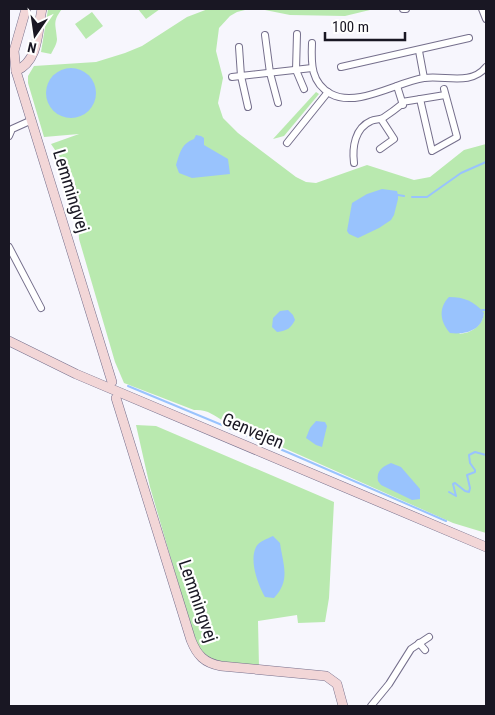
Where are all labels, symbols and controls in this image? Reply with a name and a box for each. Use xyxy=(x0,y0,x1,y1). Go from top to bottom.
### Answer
north arrow xyxy=(10,10,60,60)
scale bar xyxy=(325,10,405,42)
text: 100 m xyxy=(332,18,369,36)
text: N xyxy=(26,39,38,56)
street label: Lemmingvej xyxy=(49,147,94,235)
street label: Genvejen xyxy=(219,408,287,453)
street label: Lemmingvej xyxy=(175,557,222,645)

